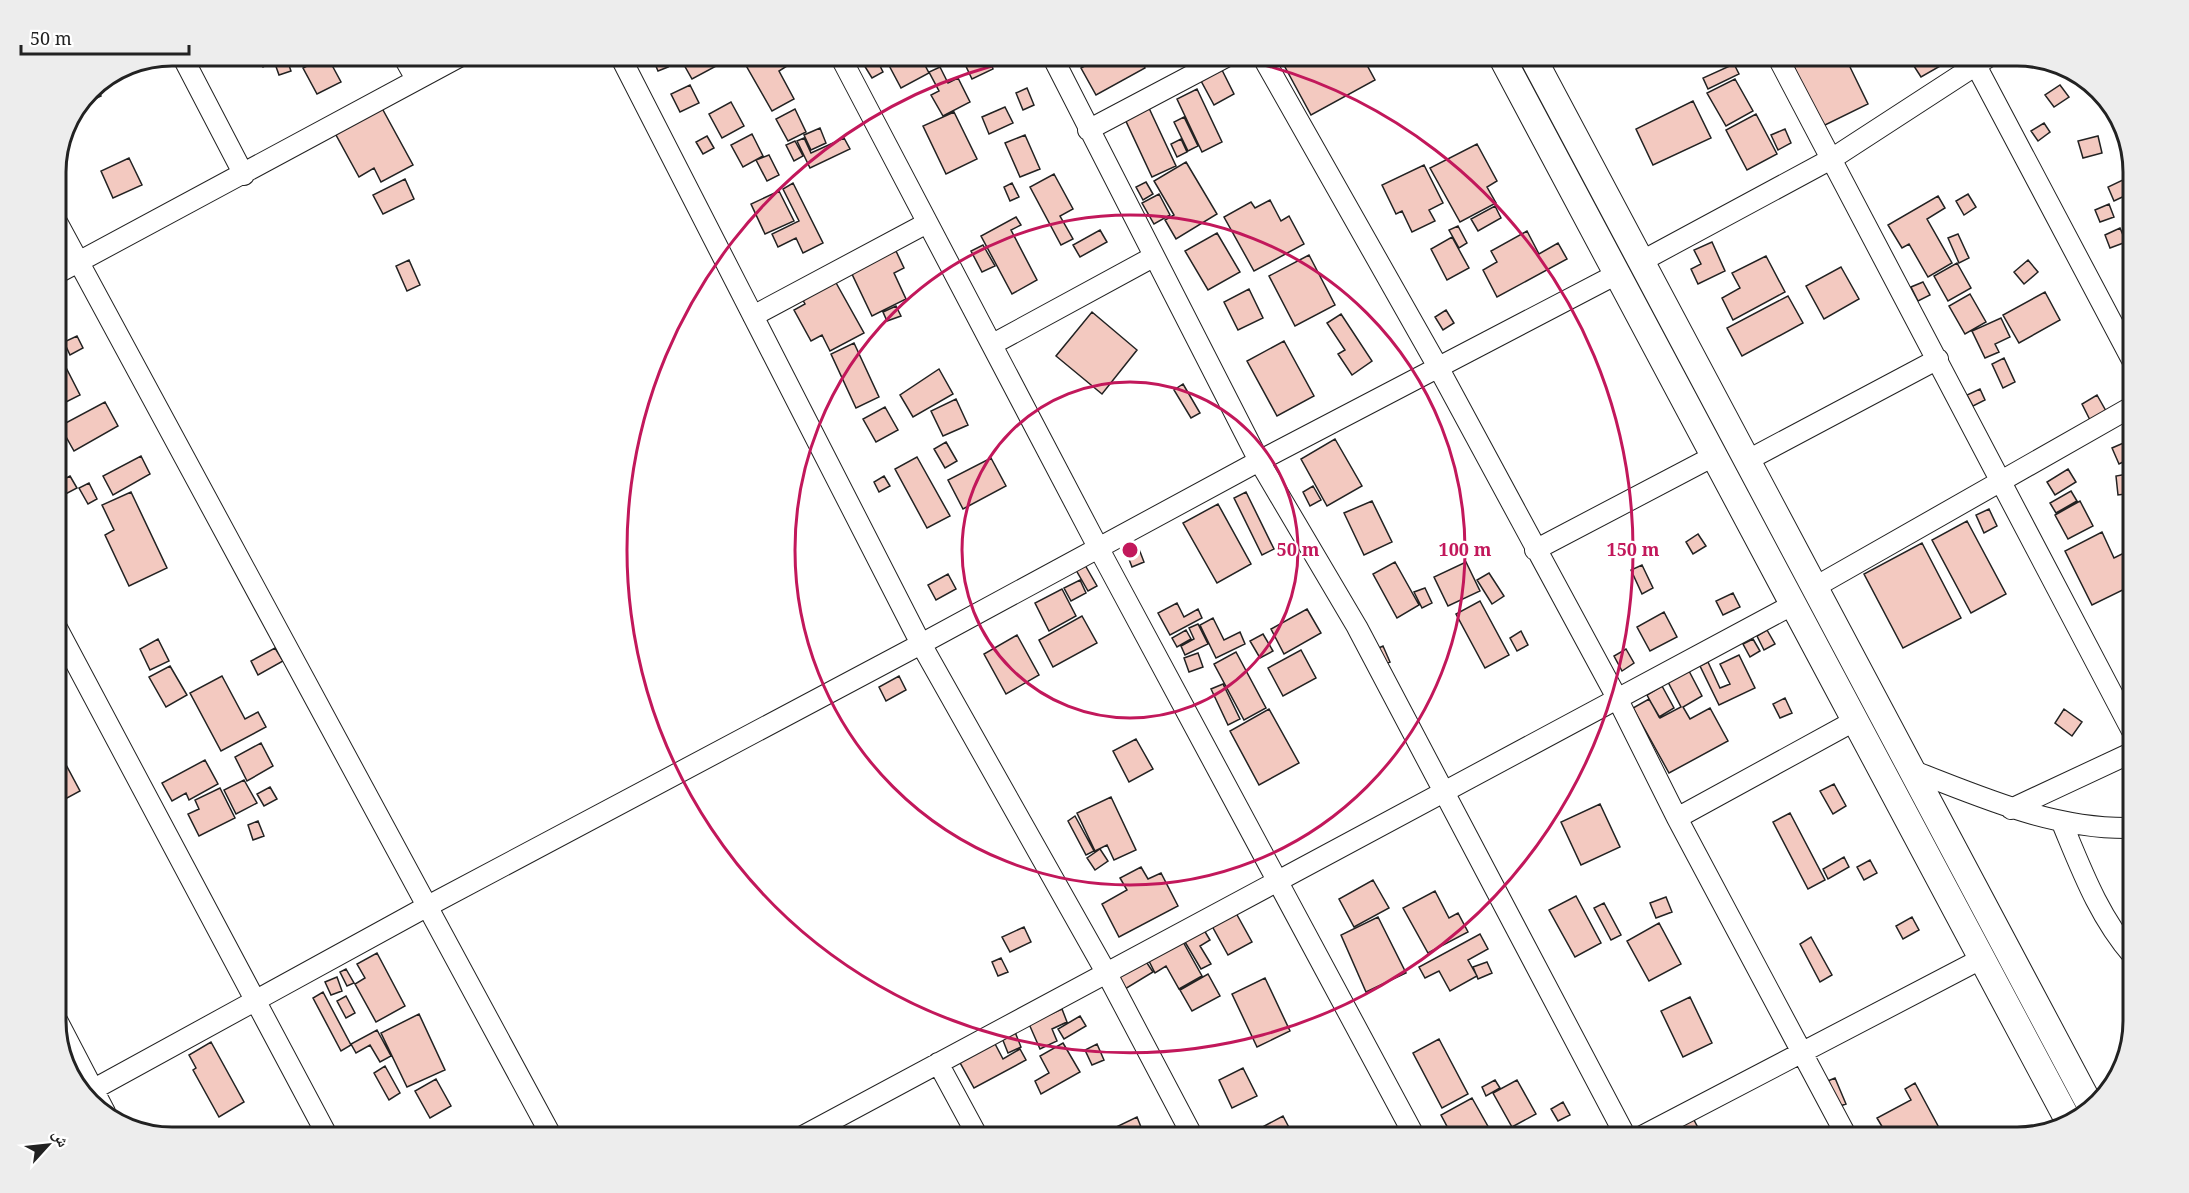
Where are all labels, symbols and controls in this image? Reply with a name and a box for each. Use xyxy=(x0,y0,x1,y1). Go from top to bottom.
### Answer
scale bar xyxy=(21,18,189,56)
text: 50 m xyxy=(30,26,72,50)
text: 50 m xyxy=(1277,537,1320,561)
text: 100 m xyxy=(1439,537,1492,561)
text: 150 m xyxy=(1607,537,1660,561)
centre of rings xyxy=(1120,540,1140,560)
north arrow xyxy=(18,1115,78,1175)
text: ش xyxy=(48,1126,75,1151)

